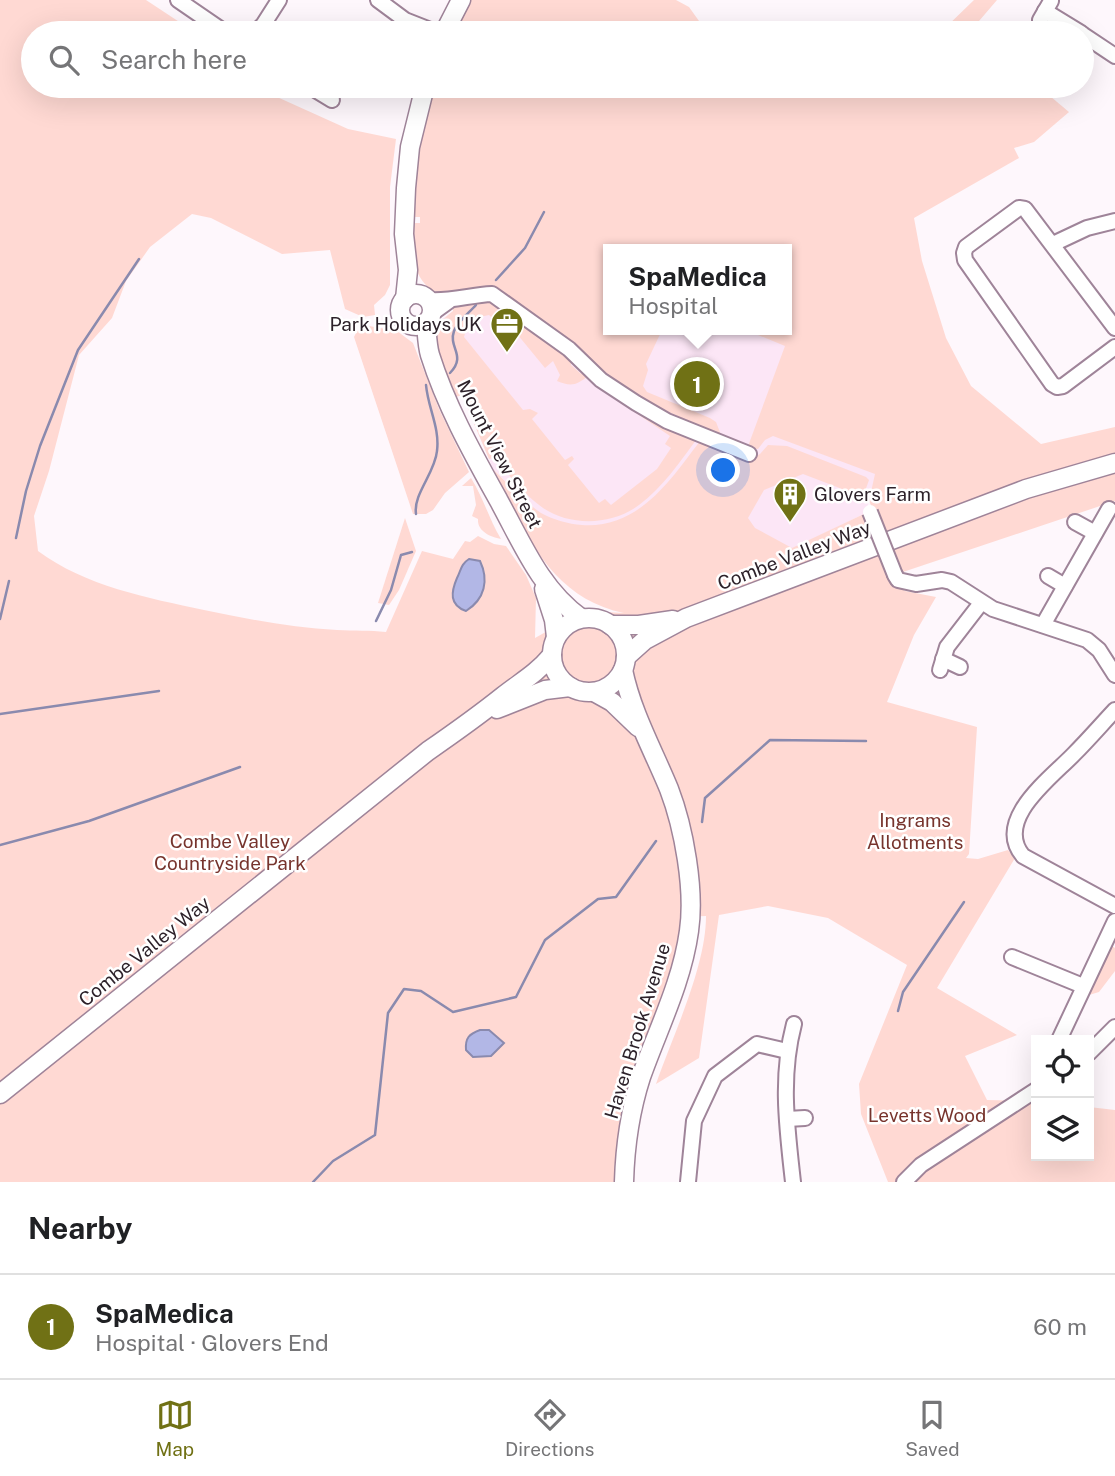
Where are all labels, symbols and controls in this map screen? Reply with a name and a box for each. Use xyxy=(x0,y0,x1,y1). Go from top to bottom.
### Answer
search box xyxy=(21,21,1094,98)
icon: search xyxy=(45,41,83,79)
text: Search here xyxy=(101,44,247,75)
popup xyxy=(603,244,792,335)
text: SpaMedica xyxy=(628,261,767,292)
text: Hospital xyxy=(628,292,718,319)
office icon: Park Holidays UK xyxy=(488,305,526,354)
place label: Park Holidays UK xyxy=(329,313,482,335)
pin: 1 xyxy=(674,358,720,410)
street label: Mount View Street xyxy=(453,376,547,532)
your location xyxy=(706,453,740,487)
building icon: Glovers Farm xyxy=(771,475,809,524)
place label: Glovers Farm xyxy=(814,483,931,505)
street label: Combe Valley Way xyxy=(714,516,874,594)
park label: Ingrams Allotments xyxy=(867,809,963,853)
park label: Combe Valley Countryside Park xyxy=(154,830,306,874)
street label: Combe Valley Way xyxy=(74,891,214,1011)
street label: Haven Brook Avenue xyxy=(600,941,674,1121)
map controls xyxy=(1031,1035,1094,1161)
button: locate xyxy=(1031,1035,1094,1098)
button: layers xyxy=(1031,1098,1094,1161)
park label: Levetts Wood xyxy=(868,1104,986,1126)
text: Nearby xyxy=(28,1210,132,1246)
text: SpaMedica xyxy=(95,1298,234,1329)
text: 1 xyxy=(46,1313,56,1340)
text: 60 m xyxy=(1033,1313,1087,1340)
text: Hospital · Glovers End xyxy=(95,1329,329,1356)
tab: Map xyxy=(155,1396,194,1460)
tab: Directions xyxy=(505,1396,594,1460)
tab: Saved xyxy=(905,1396,960,1460)

